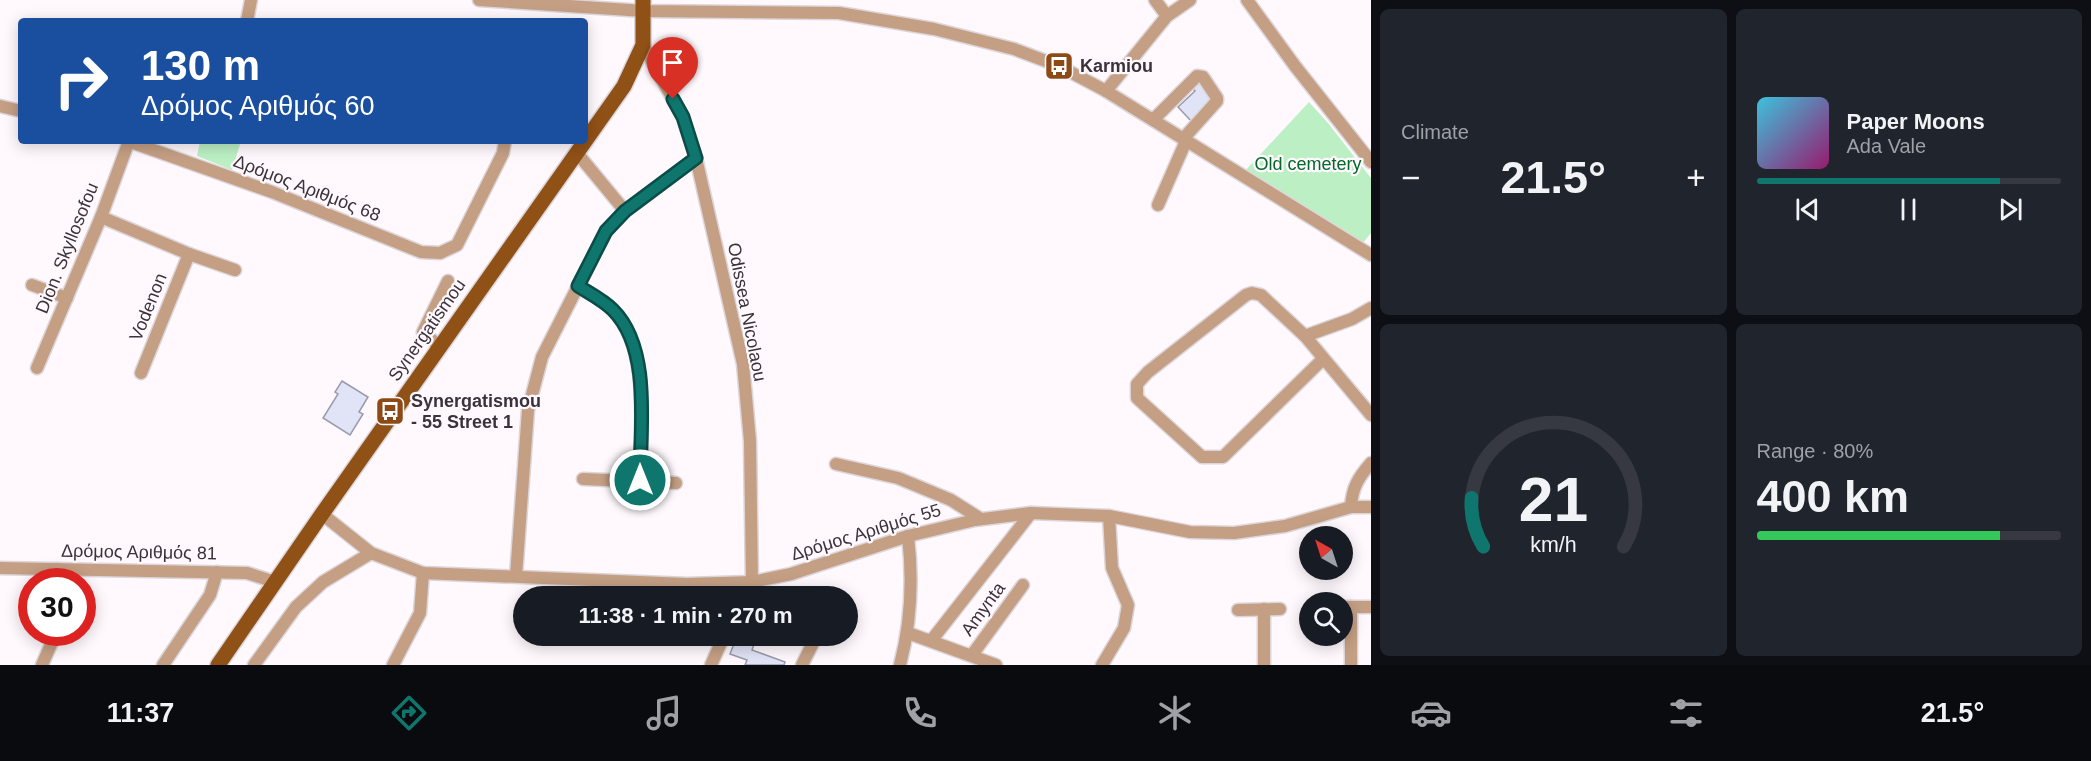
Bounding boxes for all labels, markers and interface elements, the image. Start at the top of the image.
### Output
pin [647,37,698,99]
icon: right [42,42,120,120]
text: 130 m [141,42,260,89]
icon: arrive [656,46,689,79]
bus stop icon: Karmiou [1043,50,1075,82]
place label: Karmiou [1080,56,1153,76]
text: Δρόμος Αριθμός 60 [141,91,375,121]
text: Paper Moons [1847,109,1985,134]
text: Climate [1401,121,1469,143]
text: Ada Vale [1847,135,1926,157]
street label: Δρόμος Αριθμός 68 [231,151,383,225]
text: 21.5° [1500,152,1606,203]
park label: Old cemetery [1254,154,1362,174]
text: − [1401,159,1420,196]
text: + [1686,159,1706,196]
street label: Dion. Skyllosofou [32,180,102,316]
icon: previous [1791,193,1824,226]
icon: pause [1892,193,1925,226]
icon: next [1994,193,2027,226]
street label: Odissea Nicolaou [724,241,770,383]
street label: Vodenon [125,270,171,344]
street label: Synergatismou [384,275,470,385]
place label: Synergatismou - 55 Street 1 [411,391,541,432]
bus stop icon: Synergatismou - 55 Street 1 [374,395,406,427]
text: Range · 80% [1757,440,1873,462]
position arrow [608,448,672,512]
text: 21 [1519,465,1588,534]
text: 400 km [1757,471,1909,522]
street label: Δρόμος Αριθμός 55 [789,500,943,564]
north arrow [1299,526,1353,580]
map controls [1299,526,1353,646]
text: km/h [1530,533,1576,557]
street label: Δρόμος Αριθμός 81 [61,541,217,563]
speed limit sign: 30 [18,568,96,646]
street label: Amynta [957,578,1010,640]
button: search [1299,592,1353,646]
text: 11:38 · 1 min · 270 m [579,603,793,628]
icon: directions [388,692,430,734]
icon: music [643,692,685,734]
icon: phone [899,692,941,734]
icon: climate [1154,692,1196,734]
icon: car [1410,692,1452,734]
icon: filters [1665,692,1707,734]
text: 11:37 [107,698,174,728]
text: 21.5° [1921,698,1984,728]

